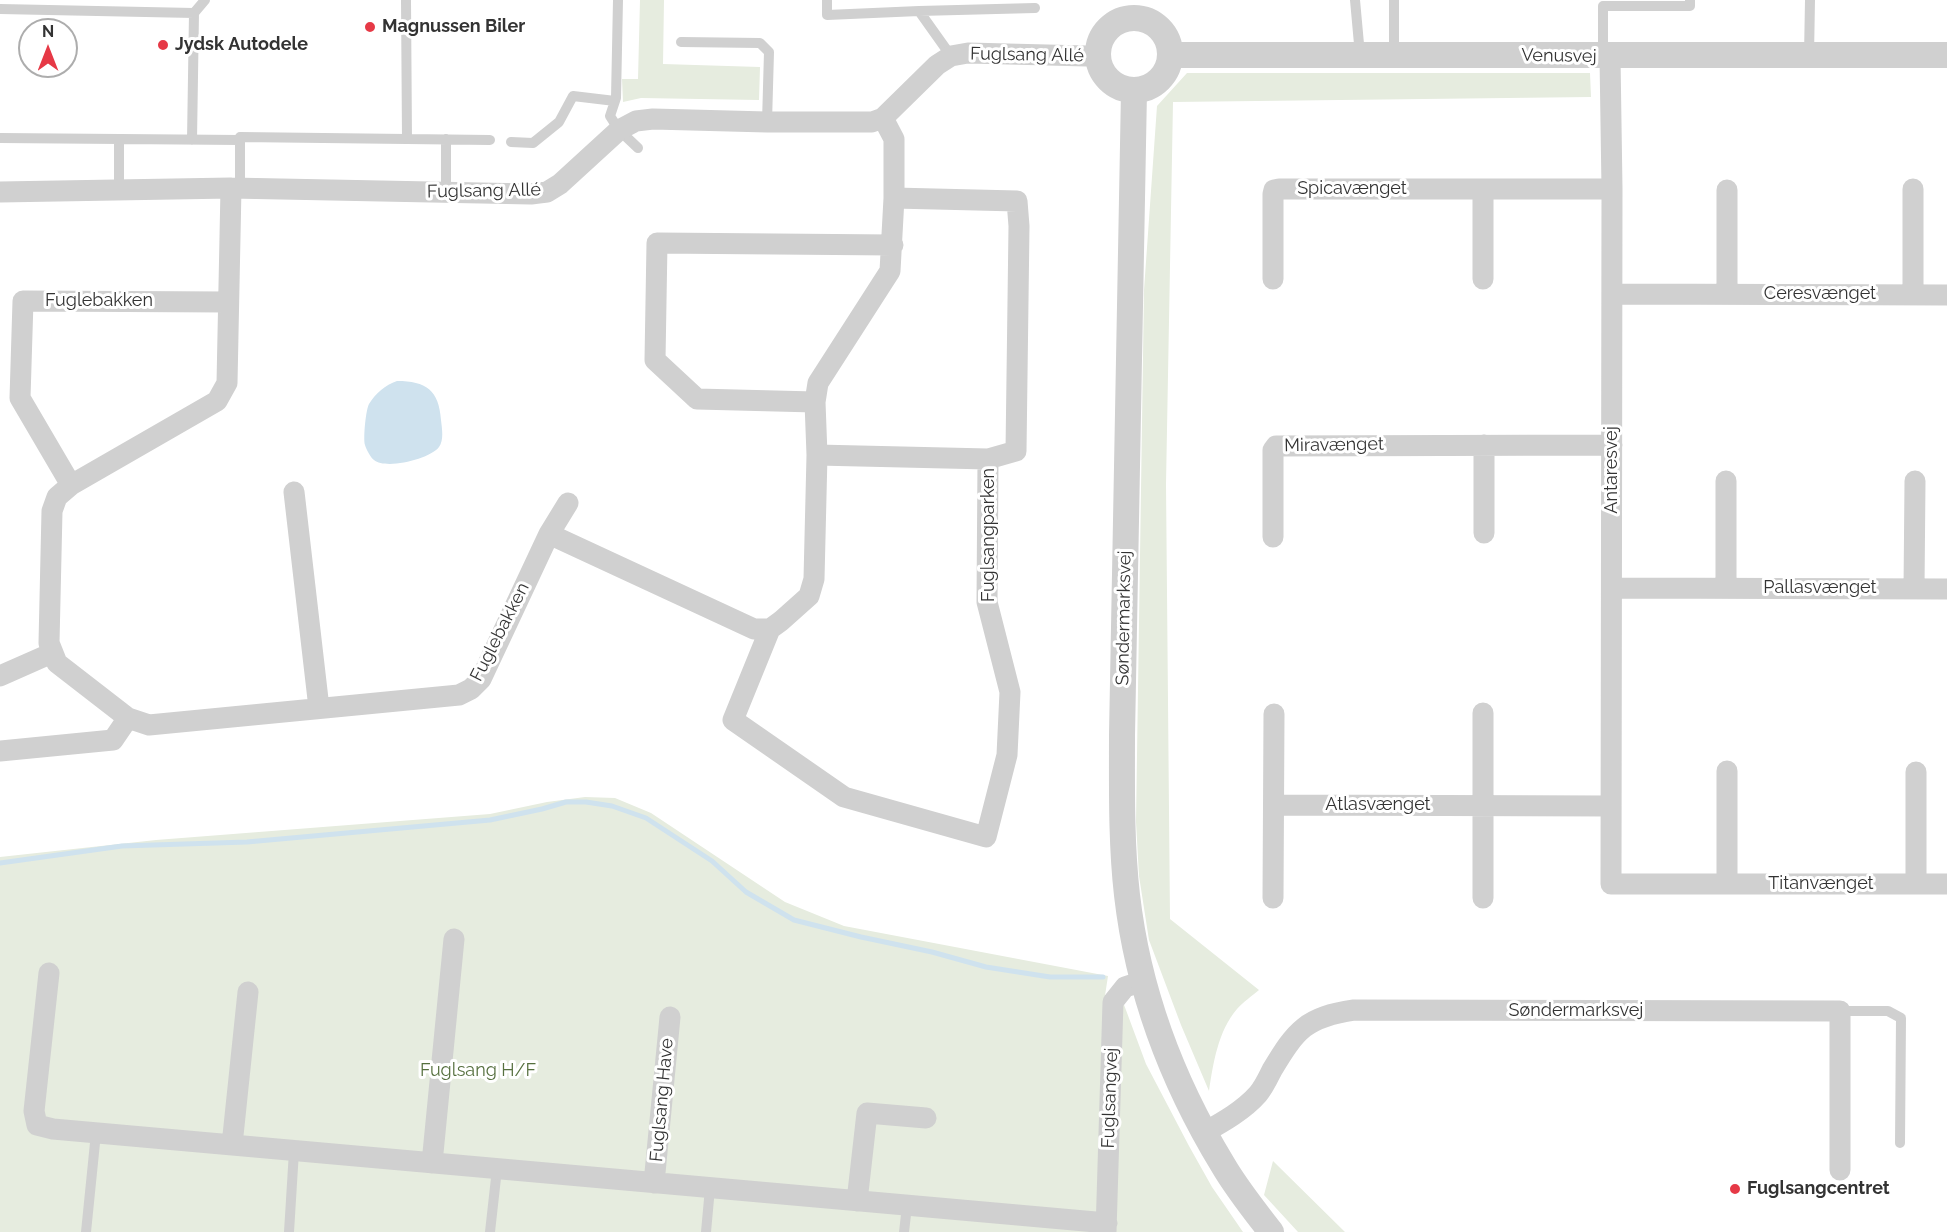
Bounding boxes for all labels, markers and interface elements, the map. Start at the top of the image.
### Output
place label: Magnussen Biler [382,16,525,38]
north arrow [18,18,78,78]
marker: Magnussen Biler [363,20,377,34]
text: N [42,22,54,41]
place label: Jydsk Autodele [175,34,308,56]
marker: Jydsk Autodele [156,38,170,52]
street label: Fuglsang Allé [970,43,1084,67]
street label: Venusvej [1521,45,1597,67]
street label: Spicavænget [1297,178,1407,200]
street label: Fuglsang Allé [427,179,541,203]
street label: Ceresvænget [1764,283,1876,305]
street label: Fuglebakken [45,290,153,312]
street label: Antaresvej [1601,426,1623,514]
street label: Miravænget [1284,433,1384,457]
street label: Fuglsangparken [978,468,1000,602]
street label: Søndermarksvej [1112,550,1136,686]
street label: Pallasvænget [1763,577,1877,599]
street label: Fuglebakken [466,579,534,685]
street label: Atlasvænget [1325,794,1431,816]
street label: Titanvænget [1768,873,1874,895]
street label: Søndermarksvej [1509,1000,1643,1022]
street label: Fuglsang Have [646,1037,678,1163]
street label: Fuglsangvej [1097,1047,1123,1149]
park label: Fuglsang H/F [420,1060,536,1082]
place label: Fuglsangcentret [1747,1178,1890,1200]
marker: Fuglsangcentret [1728,1182,1742,1196]

